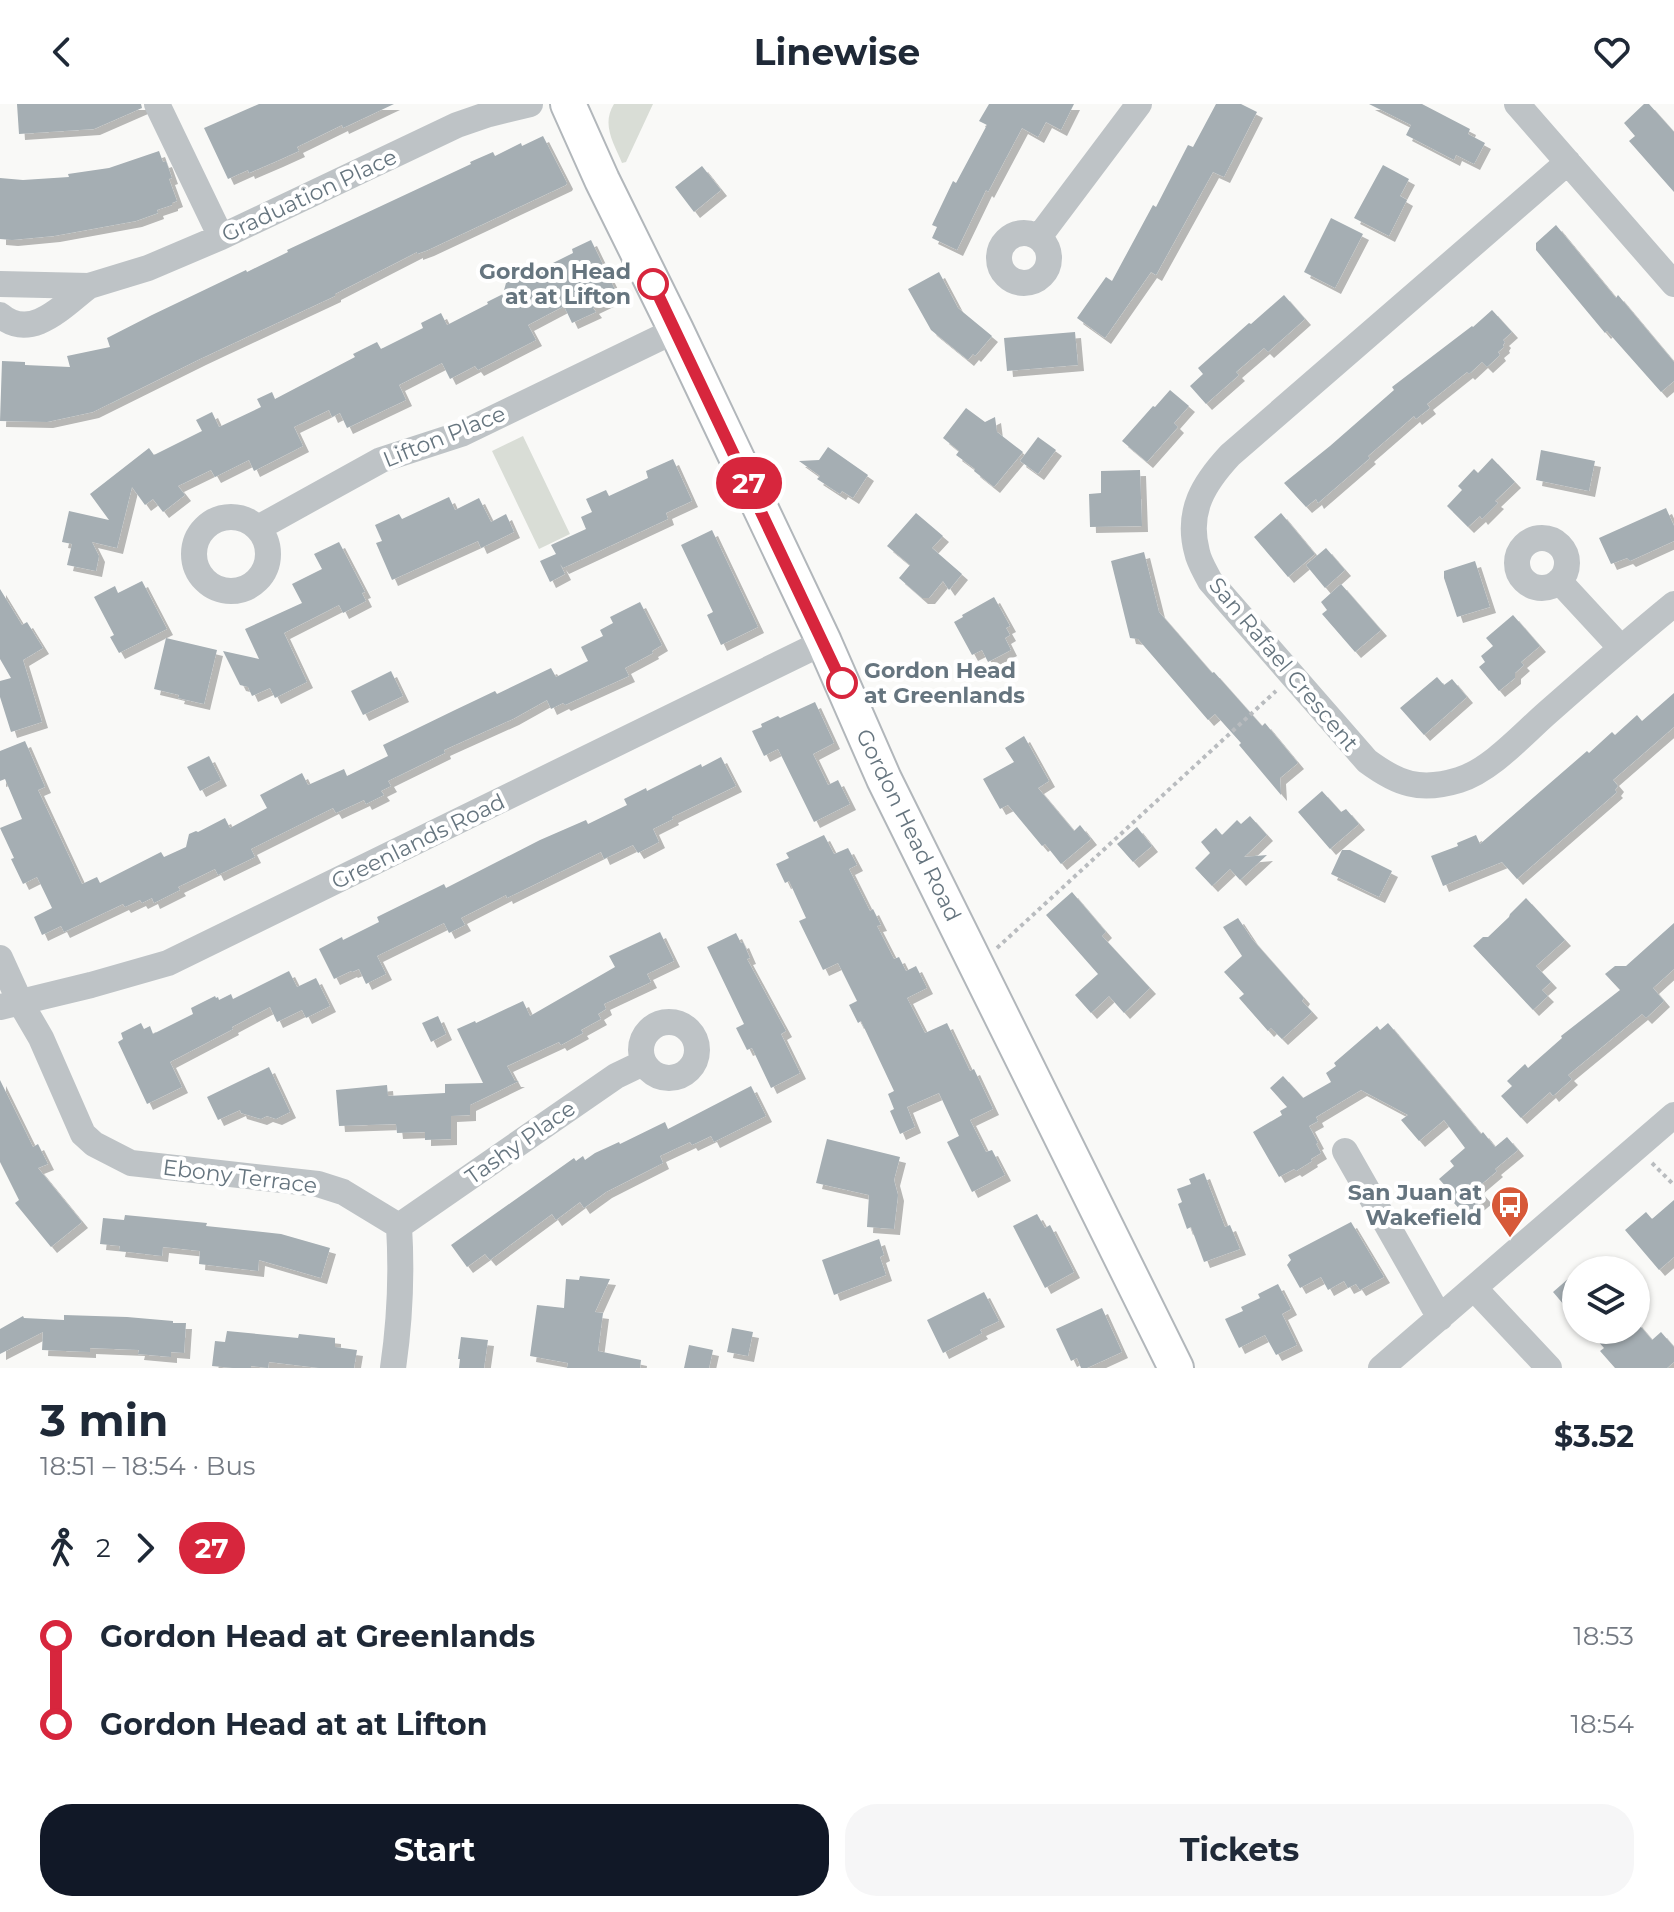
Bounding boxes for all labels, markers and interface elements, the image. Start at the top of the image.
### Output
icon: back [40,30,84,74]
text: Linewise [754,30,920,74]
icon: heart [1590,30,1634,74]
street label: Graduation Place [217,143,401,248]
place label: Gordon Head at at Lifton [479,258,631,310]
marker: Gordon Head at at Lifton [638,269,668,299]
street label: Lifton Place [379,400,509,473]
line badge: 27 [713,457,785,509]
text: 27 [732,466,766,500]
street label: San Rafael Crescent [1203,572,1364,757]
place label: Gordon Head at Greenlands [864,657,1025,709]
marker: Gordon Head at Greenlands [827,668,857,698]
street label: Gordon Head Road [850,725,967,926]
street label: Greenlands Road [327,788,509,895]
street label: Tashy Place [460,1095,580,1190]
street label: Ebony Terrace [161,1154,319,1199]
place label: San Juan at Wakefield [1348,1179,1482,1231]
bus stop icon: San Juan at Wakefield [1489,1184,1531,1239]
map controls [1562,1256,1650,1344]
button: layers [1562,1256,1650,1344]
text: 3 min [40,1393,168,1447]
text: $3.52 [1554,1418,1634,1455]
text: 18:51 – 18:54 · Bus [40,1450,256,1482]
icon: walk [40,1526,84,1570]
icon: forward [123,1526,167,1570]
text: 27 [195,1531,229,1565]
text: 2 [96,1532,111,1564]
text: Gordon Head at Greenlands [100,1618,535,1655]
text: 18:53 [1573,1620,1634,1652]
text: Gordon Head at at Lifton [100,1706,487,1743]
text: 18:54 [1571,1708,1634,1740]
button: Start [40,1804,829,1896]
button: Tickets [845,1804,1634,1896]

